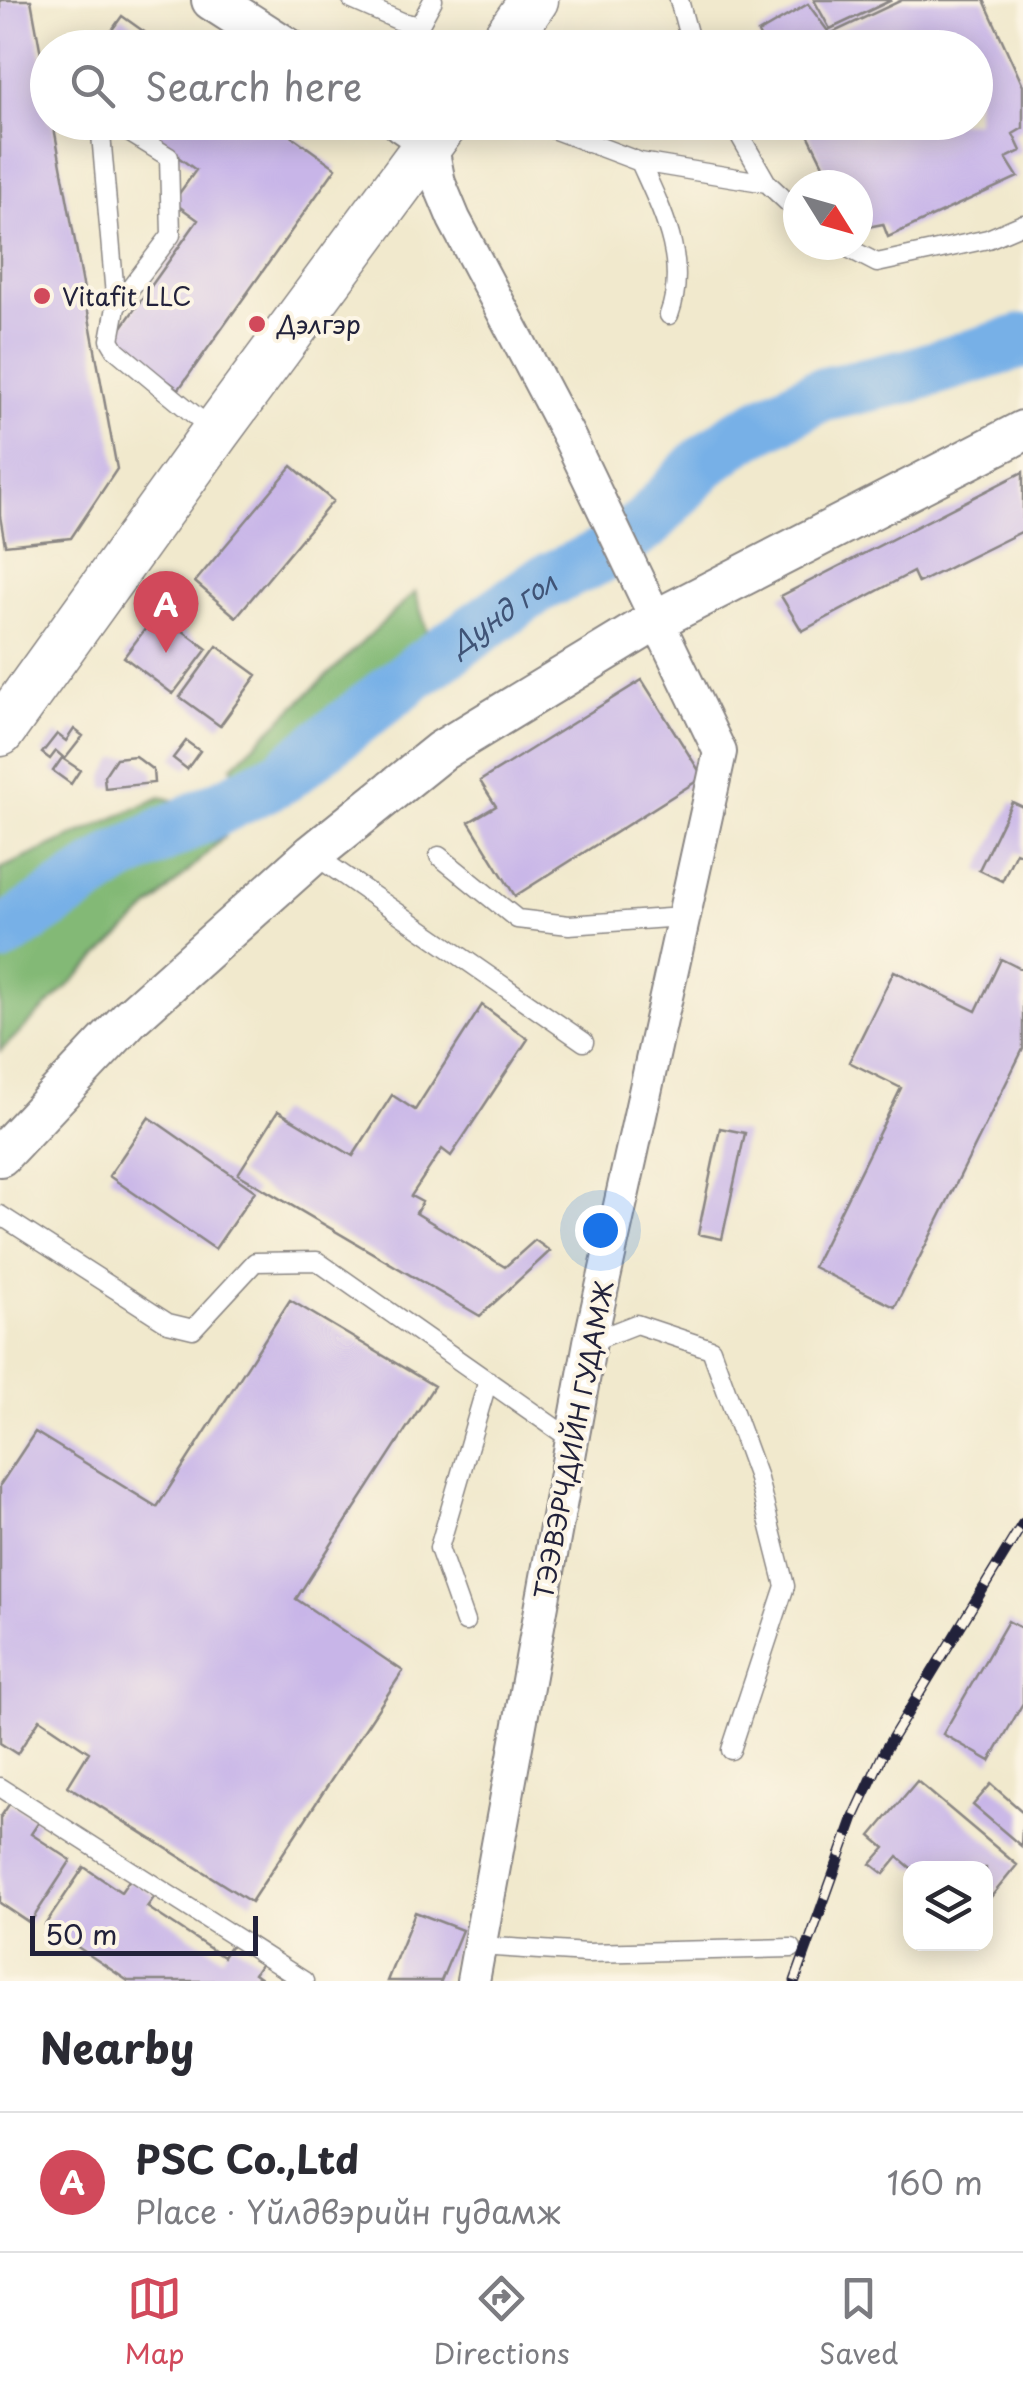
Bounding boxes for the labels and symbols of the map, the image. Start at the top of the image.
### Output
north arrow [783,170,873,260]
place label: Vitafit LLC [62,277,192,315]
marker: Vitafit LLC [31,285,53,307]
place label: Дэлгэр [276,305,361,343]
marker: Дэлгэр [246,313,268,335]
water label: Дунд гол [437,559,563,666]
pin: A [134,570,198,653]
your location [575,1205,626,1256]
street label: ТЭЭВЭРЧДИЙН ГУДАМЖ [524,1278,622,1602]
scale bar [30,1911,258,1956]

